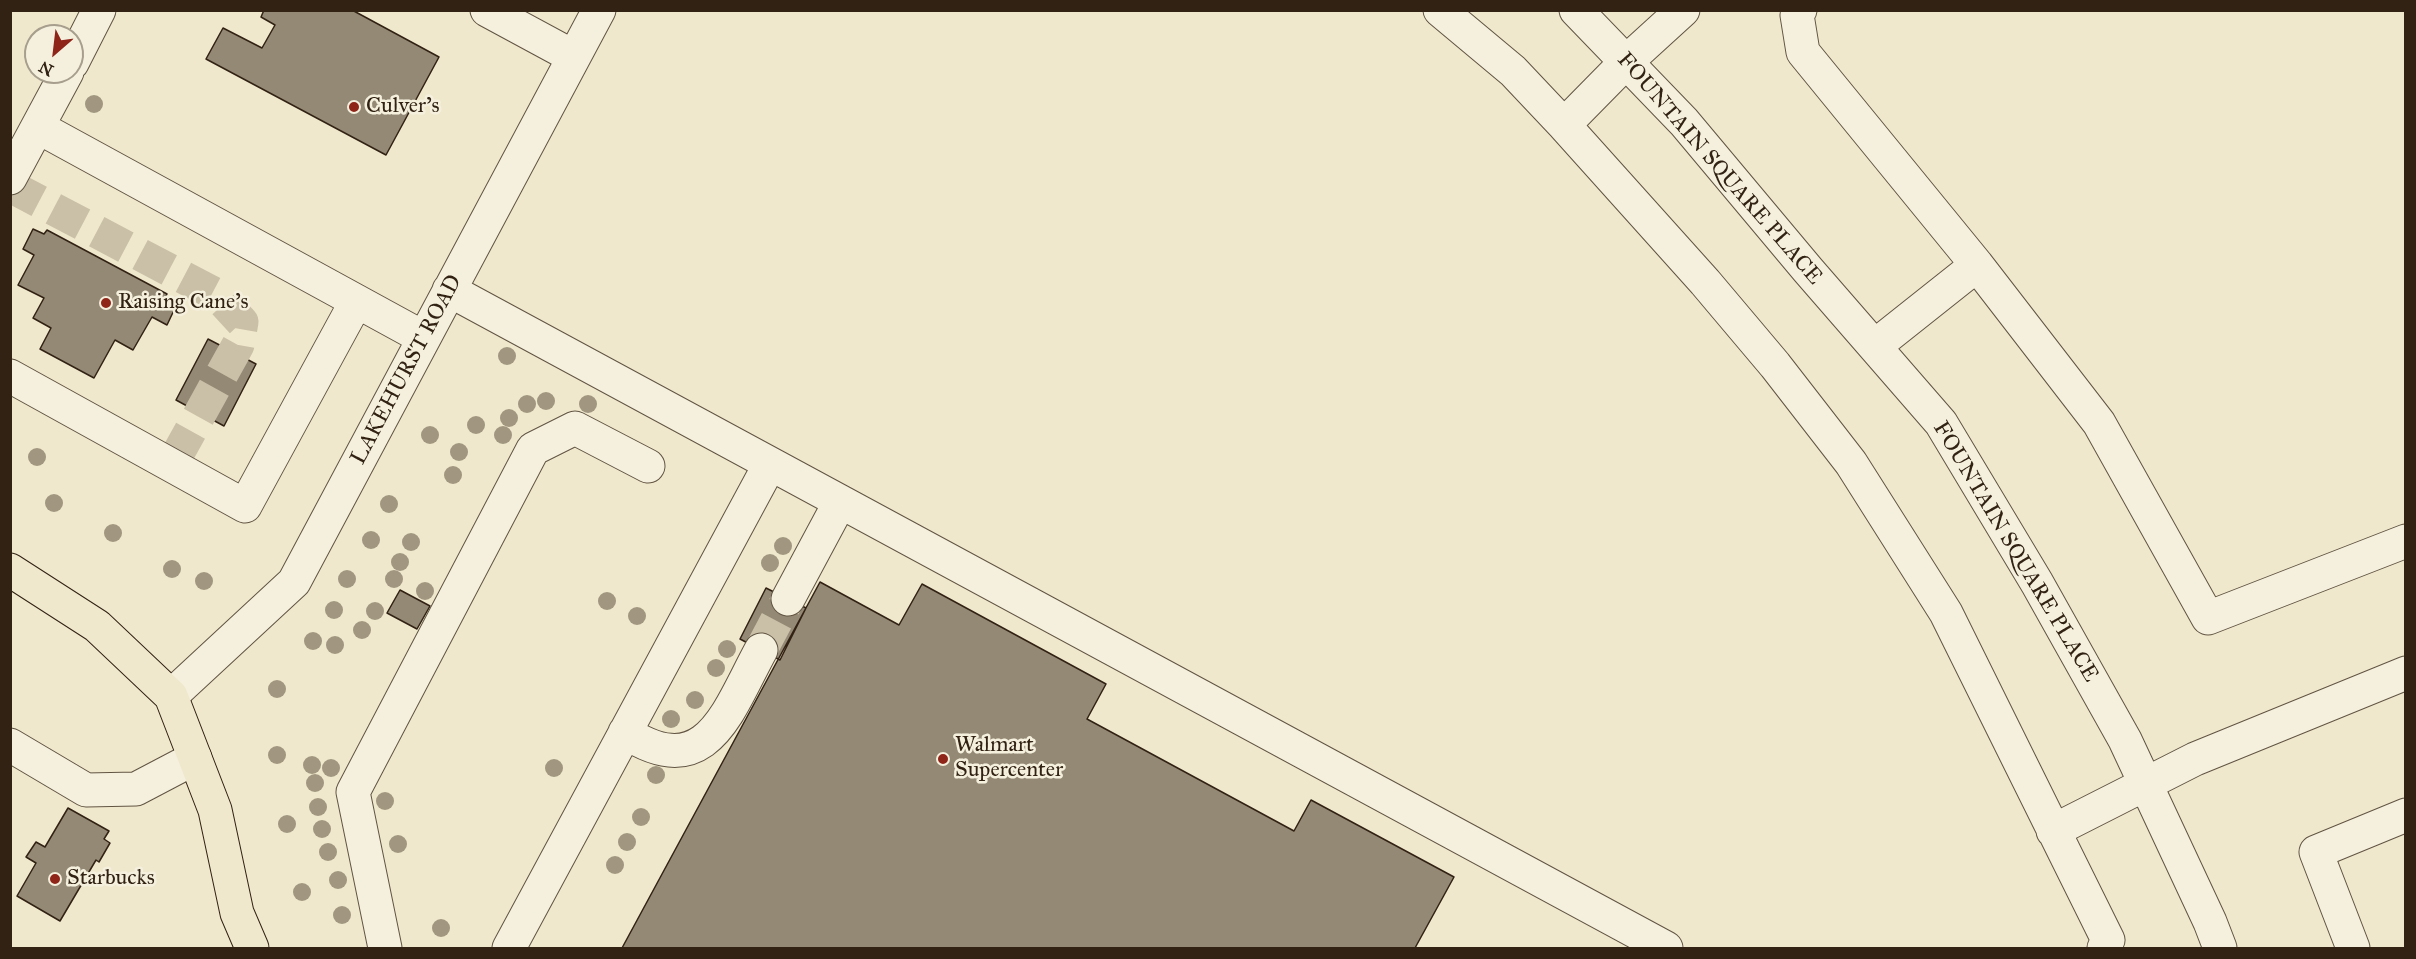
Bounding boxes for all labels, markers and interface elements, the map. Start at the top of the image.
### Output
north arrow [24,24,84,84]
street label: FOUNTAIN SQUARE PLACE [1611,47,1827,291]
text: N [36,57,57,80]
place label: Culver's [366,94,440,120]
marker: Culver's [347,100,361,114]
street label: LAKEHURST ROAD [346,271,468,469]
place label: Raising Cane's [118,290,248,316]
marker: Raising Cane's [99,296,113,310]
street label: FOUNTAIN SQUARE PLACE [1927,417,2103,687]
place label: Walmart Supercenter [955,733,1063,784]
marker: Walmart Supercenter [936,752,950,766]
place label: Starbucks [67,866,155,892]
marker: Starbucks [48,872,62,886]

